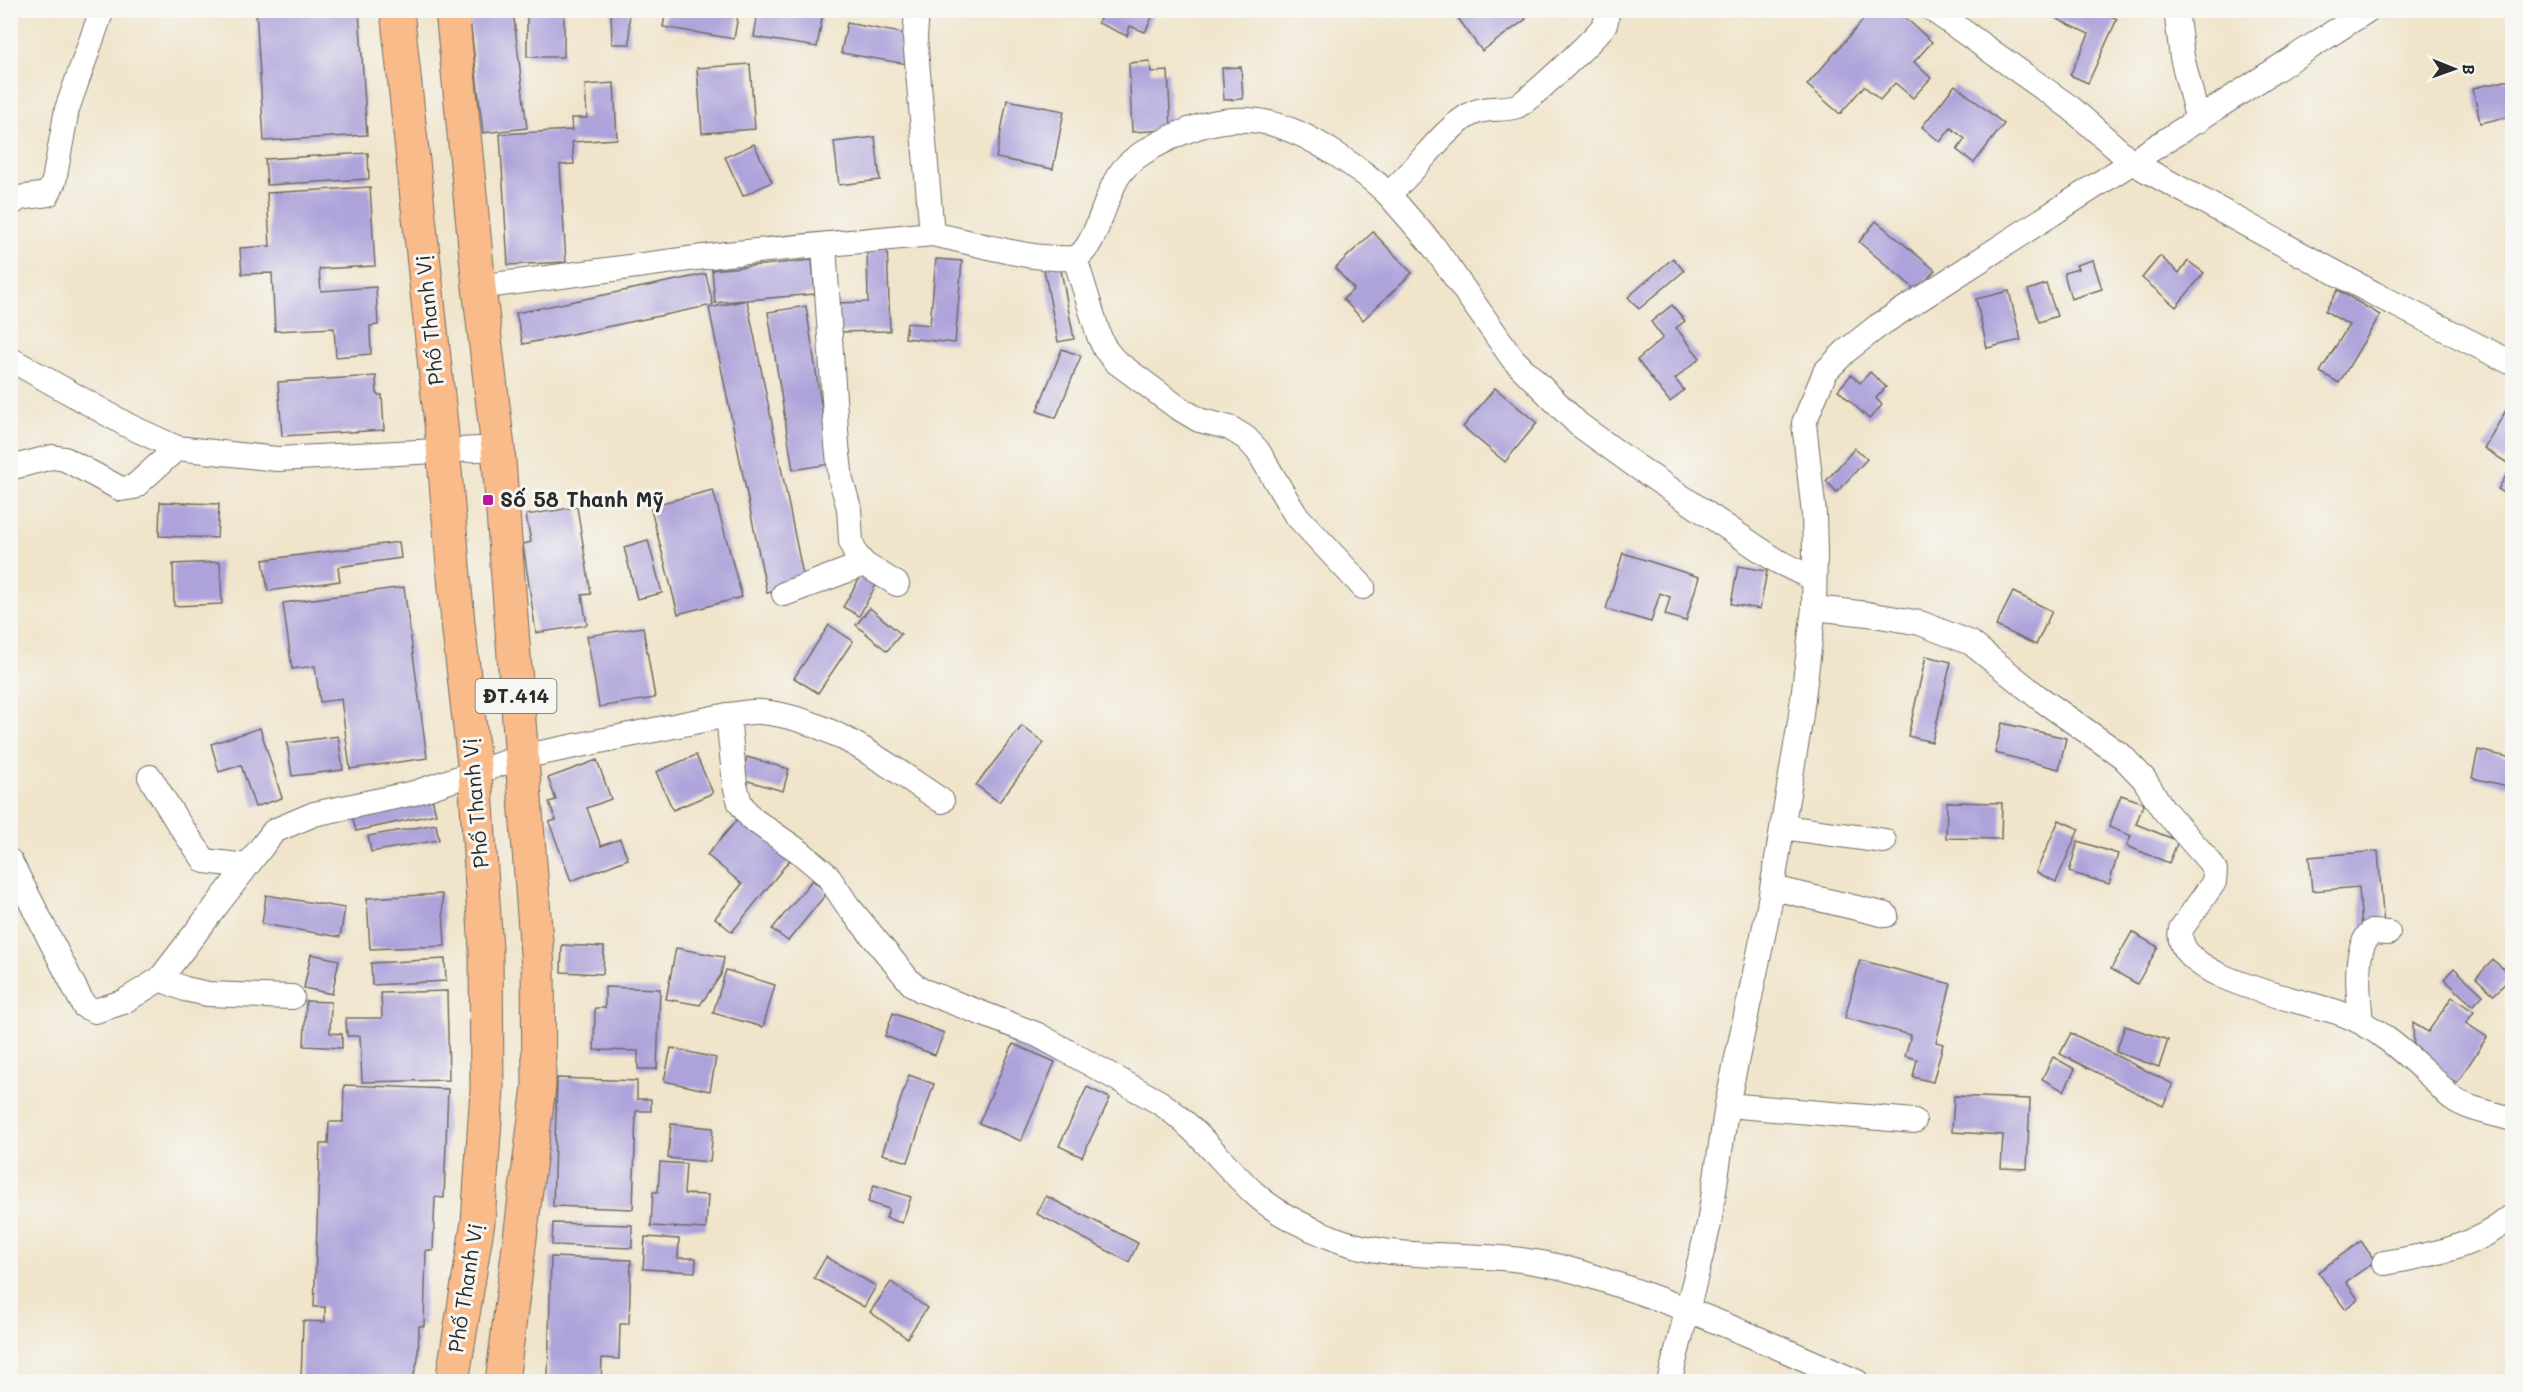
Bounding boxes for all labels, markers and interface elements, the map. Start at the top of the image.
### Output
north arrow [2424,39,2484,99]
text: B [2459,64,2480,75]
street label: Phố Thanh Vị [408,254,449,387]
place label: Số 58 Thanh Mỹ [500,485,664,513]
marker: Số 58 Thanh Mỹ [481,493,495,507]
road number: ĐT.414 [476,679,556,713]
street label: Phố Thanh Vị [455,737,494,869]
street label: Phố Thanh Vị [441,1221,488,1354]

